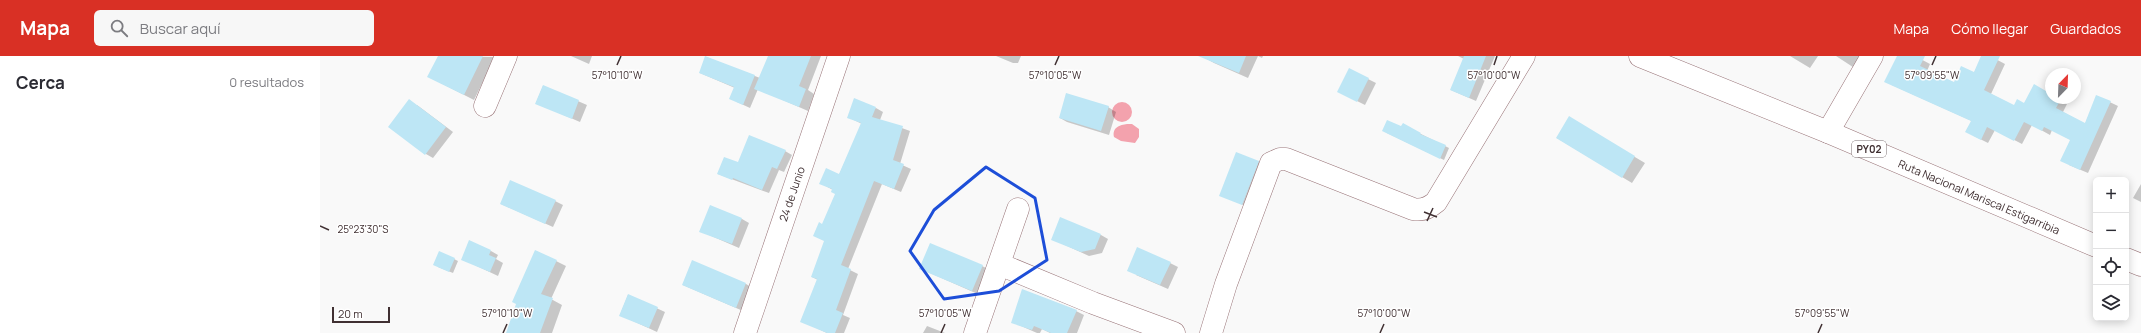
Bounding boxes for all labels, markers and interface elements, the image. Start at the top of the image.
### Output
search box [94,10,374,46]
text: Mapa [20,15,70,41]
icon: search [108,17,130,39]
text: Buscar aquí [140,18,220,39]
text: Mapa [1894,19,1929,38]
text: Cómo llegar [1951,19,2028,38]
text: Guardados [2050,19,2121,38]
text: 57°10'10"W [592,68,643,82]
text: 57°10'05"W [1029,68,1082,82]
text: 57°10'00"W [1468,68,1521,82]
text: 57°09'55"W [1905,68,1960,82]
north arrow [2045,68,2081,104]
text: Cerca [16,71,65,94]
text: 0 resultados [229,73,304,91]
road number: PY02 [1852,141,1886,157]
street label: Ruta Nacional Mariscal Estigarribia [1896,156,2062,237]
street label: 24 de Junio [775,164,808,223]
map controls [2093,177,2129,321]
button: + [2093,177,2129,213]
button: − [2093,213,2129,249]
text: 25°23'30"S [337,222,389,236]
button: locate [2093,249,2129,285]
button: layers [2093,285,2129,321]
scale bar [332,305,390,324]
text: 20 m [338,306,363,321]
text: 57°10'10"W [482,306,533,320]
text: 57°10'05"W [919,306,972,320]
text: 57°10'00"W [1358,306,1411,320]
text: 57°09'55"W [1795,306,1850,320]

